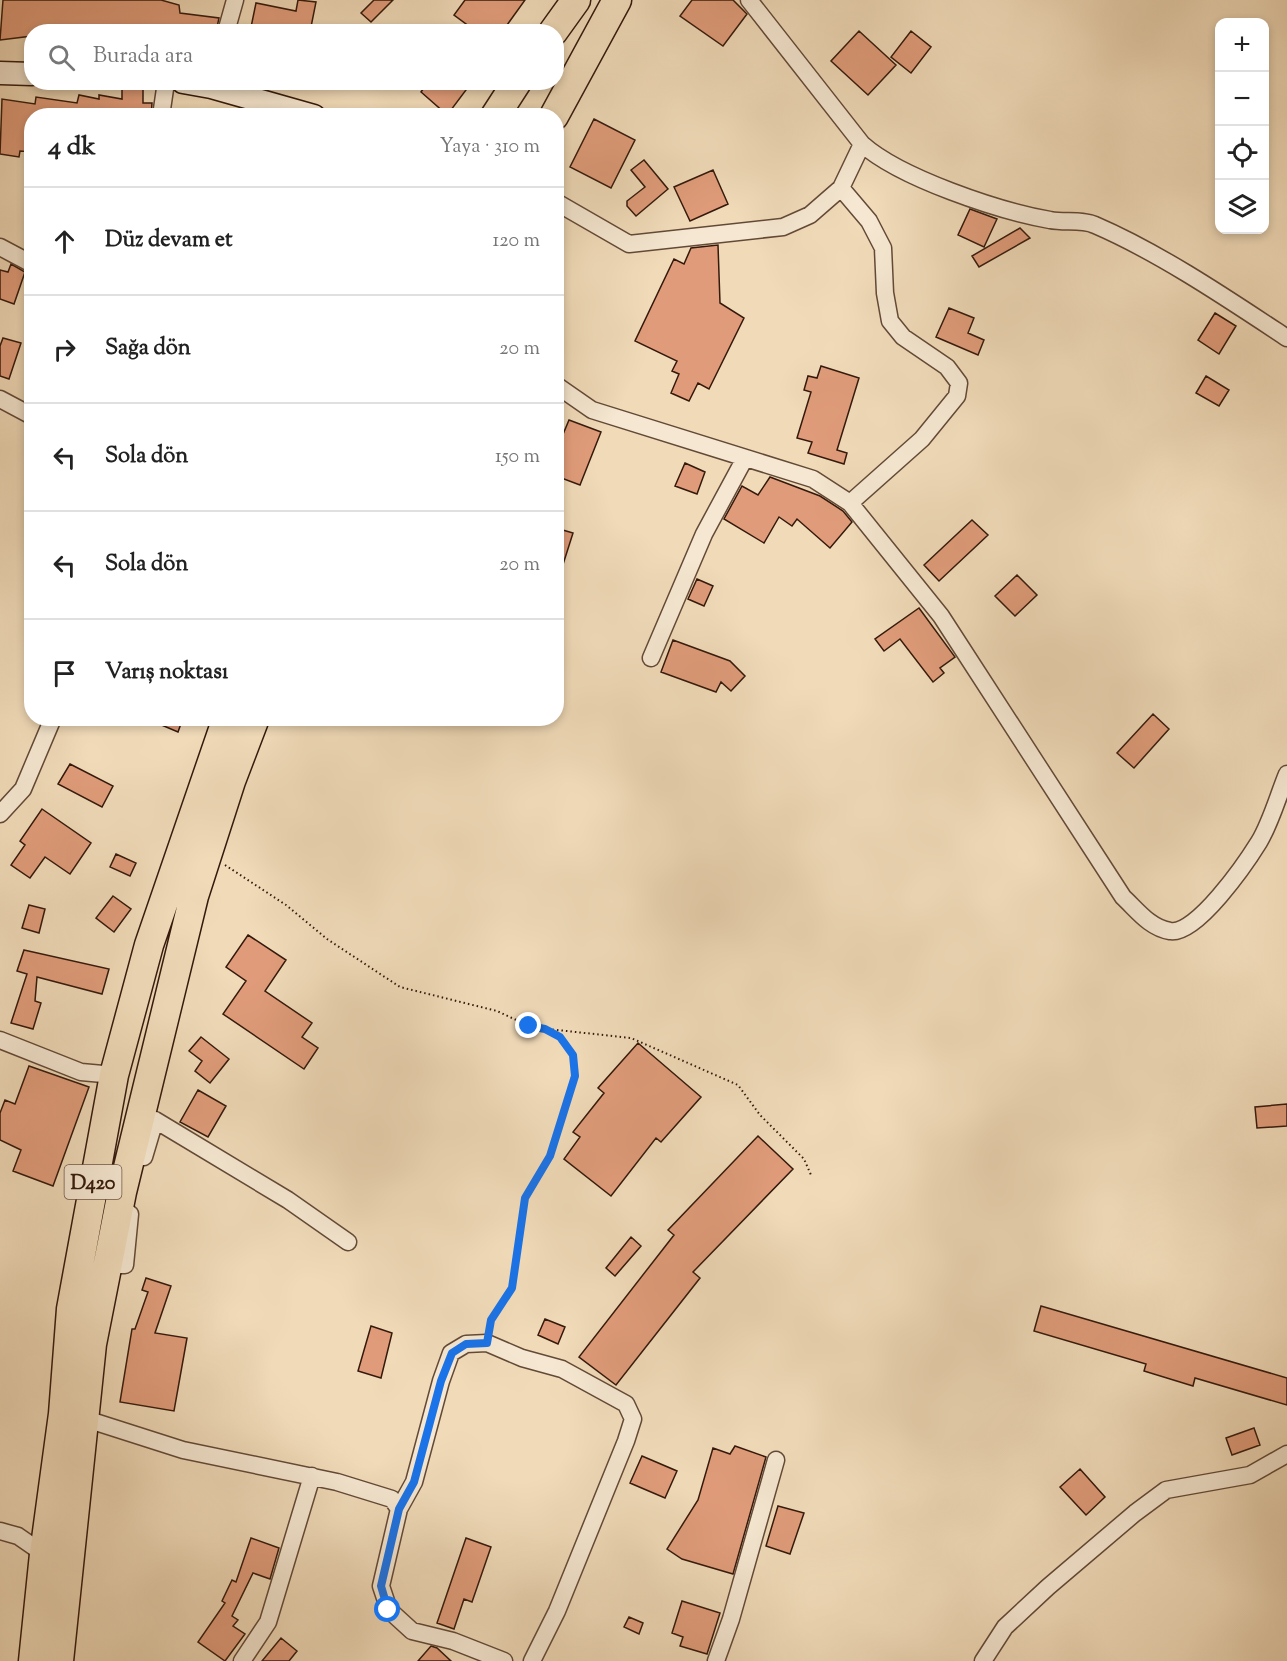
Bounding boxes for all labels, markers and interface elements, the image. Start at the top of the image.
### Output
map controls [1215,18,1269,234]
button: + [1215,18,1269,72]
search box [24,24,564,90]
icon: search [45,41,78,74]
text: Burada ara [93,41,193,73]
button: − [1215,72,1269,126]
button: locate [1215,126,1269,180]
text: 4 dk [48,129,96,166]
text: Yaya · 310 m [439,133,540,162]
button: layers [1215,180,1269,234]
icon: ahead [48,225,81,258]
text: Düz devam et [105,225,232,257]
text: 120 m [492,227,540,256]
icon: right [48,333,81,366]
text: Sağa dön [105,333,191,365]
text: 20 m [499,335,540,364]
icon: left [48,441,81,474]
text: Sola dön [105,441,188,473]
text: 150 m [495,443,540,472]
icon: left [48,549,81,582]
text: Sola dön [105,549,188,581]
text: 20 m [499,551,540,580]
icon: arrive [48,657,81,690]
text: Varış noktası [105,657,228,689]
route end [515,1012,541,1038]
road number: D420 [64,1165,122,1199]
route start [374,1596,400,1622]

